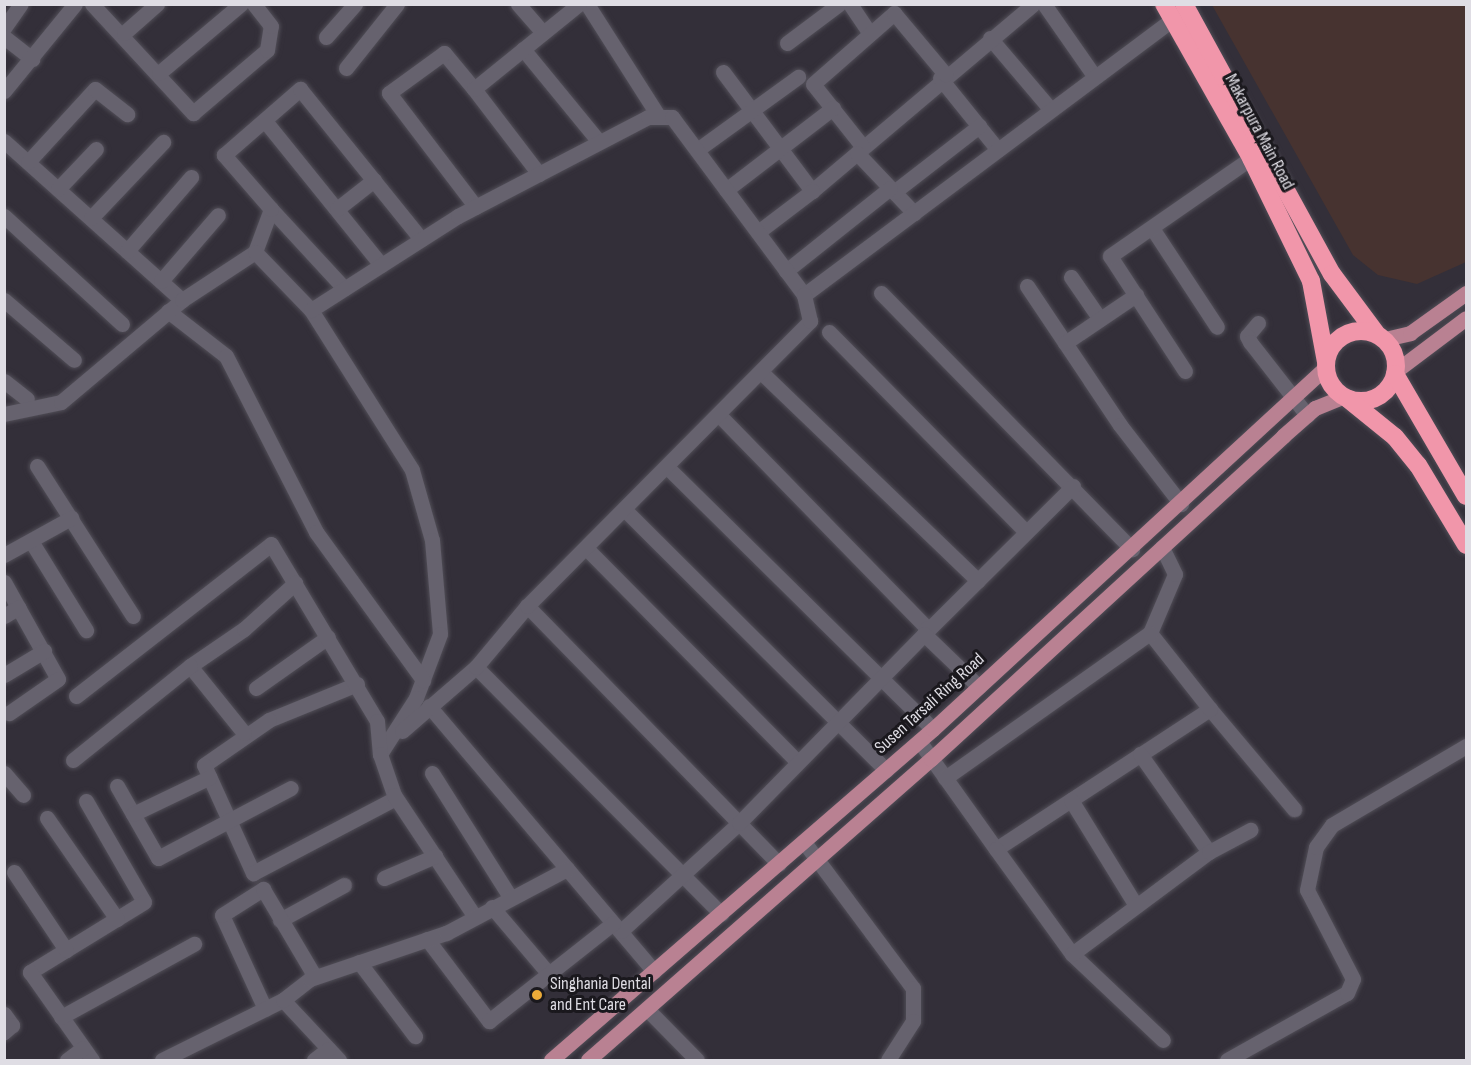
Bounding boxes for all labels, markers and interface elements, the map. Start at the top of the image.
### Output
street label: Makarpura Main Road [1219,71,1299,193]
street label: Susen Tarsali Ring Road [871,649,989,759]
place label: Singhania Dental and Ent Care [550,974,651,1016]
marker: Singhania Dental and Ent Care [528,986,546,1004]

